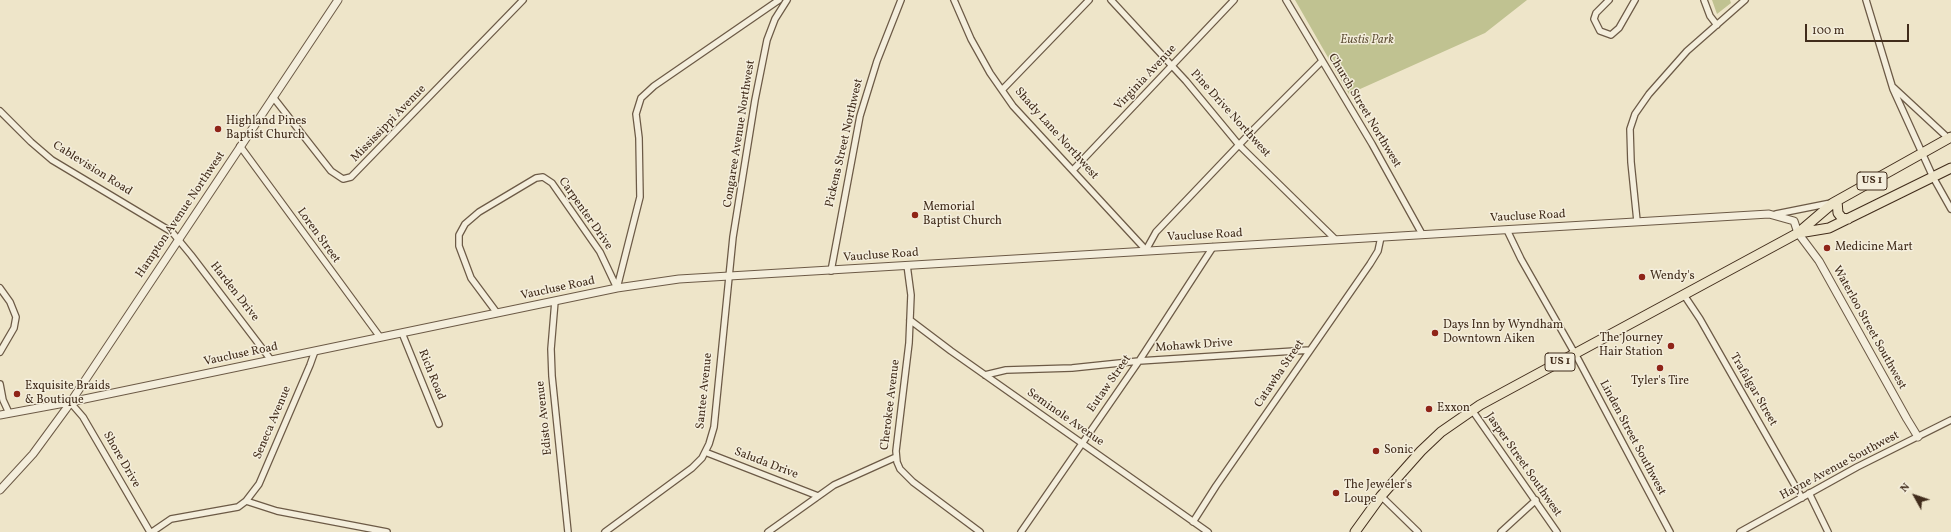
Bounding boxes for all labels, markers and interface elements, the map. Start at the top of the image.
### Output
scale bar [1807,16,1911,42]
text: 100 m [1812,23,1844,39]
park label: Eustis Park [1340,34,1394,48]
street label: Virginia Avenue [1112,42,1180,114]
street label: Church Street Northwest [1324,51,1404,171]
street label: Congaree Avenue Northwest [721,59,759,209]
street label: Pine Drive Northwest [1187,67,1273,161]
street label: Pickens Street Northwest [823,77,867,209]
street label: Mississippi Avenue [349,82,429,166]
street label: Shady Lane Northwest [1011,85,1101,183]
place label: Highland Pines Baptist Church [226,115,306,143]
marker: Highland Pines Baptist Church [213,124,223,134]
street label: Cablevision Road [50,139,134,199]
street label: Hampton Avenue Northwest [133,149,229,281]
road number: US 1 [1857,172,1887,190]
street label: Carpenter Drive [555,175,615,253]
place label: Memorial Baptist Church [923,201,1002,229]
street label: Loren Street [293,206,343,266]
street label: Vaucluse Road [1490,208,1566,226]
marker: Memorial Baptist Church [910,210,920,220]
street label: Vaucluse Road [1167,227,1243,245]
place label: Medicine Mart [1835,241,1913,255]
marker: Medicine Mart [1822,243,1832,253]
street label: Vaucluse Road [843,246,919,266]
street label: Harden Drive [206,259,262,325]
street label: Waterloo Street Southwest [1829,264,1909,392]
place label: Wendy's [1650,270,1695,284]
marker: Wendy's [1637,272,1647,282]
street label: Vaucluse Road [520,274,596,304]
place label: Days Inn by Wyndham Downtown Aiken [1443,319,1563,347]
marker: Days Inn by Wyndham Downtown Aiken [1430,328,1440,338]
place label: The Journey Hair Station [1599,332,1663,360]
street label: Mohawk Drive [1155,336,1233,356]
street label: Catawba Street [1252,337,1308,411]
street label: Vaucluse Road [203,340,279,370]
marker: The Journey Hair Station [1666,341,1676,351]
street label: Rich Road [414,347,448,403]
street label: Trafalgar Street [1726,351,1780,429]
street label: Santee Avenue [694,352,716,430]
street label: Eutaw Street [1085,352,1135,416]
road number: US 1 [1545,353,1575,371]
street label: Cherokee Avenue [878,359,904,451]
marker: Tyler's Tire [1655,363,1665,373]
place label: Tyler's Tire [1631,375,1689,389]
street label: Linden Street Southwest [1596,378,1668,498]
place label: Exquisite Braids & Boutique [25,380,110,408]
street label: Edisto Avenue [534,380,556,456]
street label: Seneca Avenue [251,384,295,462]
street label: Seminole Avenue [1024,386,1106,450]
marker: Exquisite Braids & Boutique [12,389,22,399]
place label: Exxon [1437,402,1470,416]
marker: Exxon [1424,404,1434,414]
street label: Jasper Street Southwest [1482,410,1564,520]
street label: Hayne Avenue Southwest [1778,428,1902,504]
street label: Shore Drive [99,429,143,491]
place label: Sonic [1384,444,1413,458]
street label: Saluda Drive [732,445,800,483]
marker: Sonic [1371,446,1381,456]
north arrow [1895,476,1935,516]
place label: The Jeweler's Loupe [1344,479,1412,507]
text: N [1897,480,1914,496]
marker: The Jeweler's Loupe [1331,488,1341,498]

